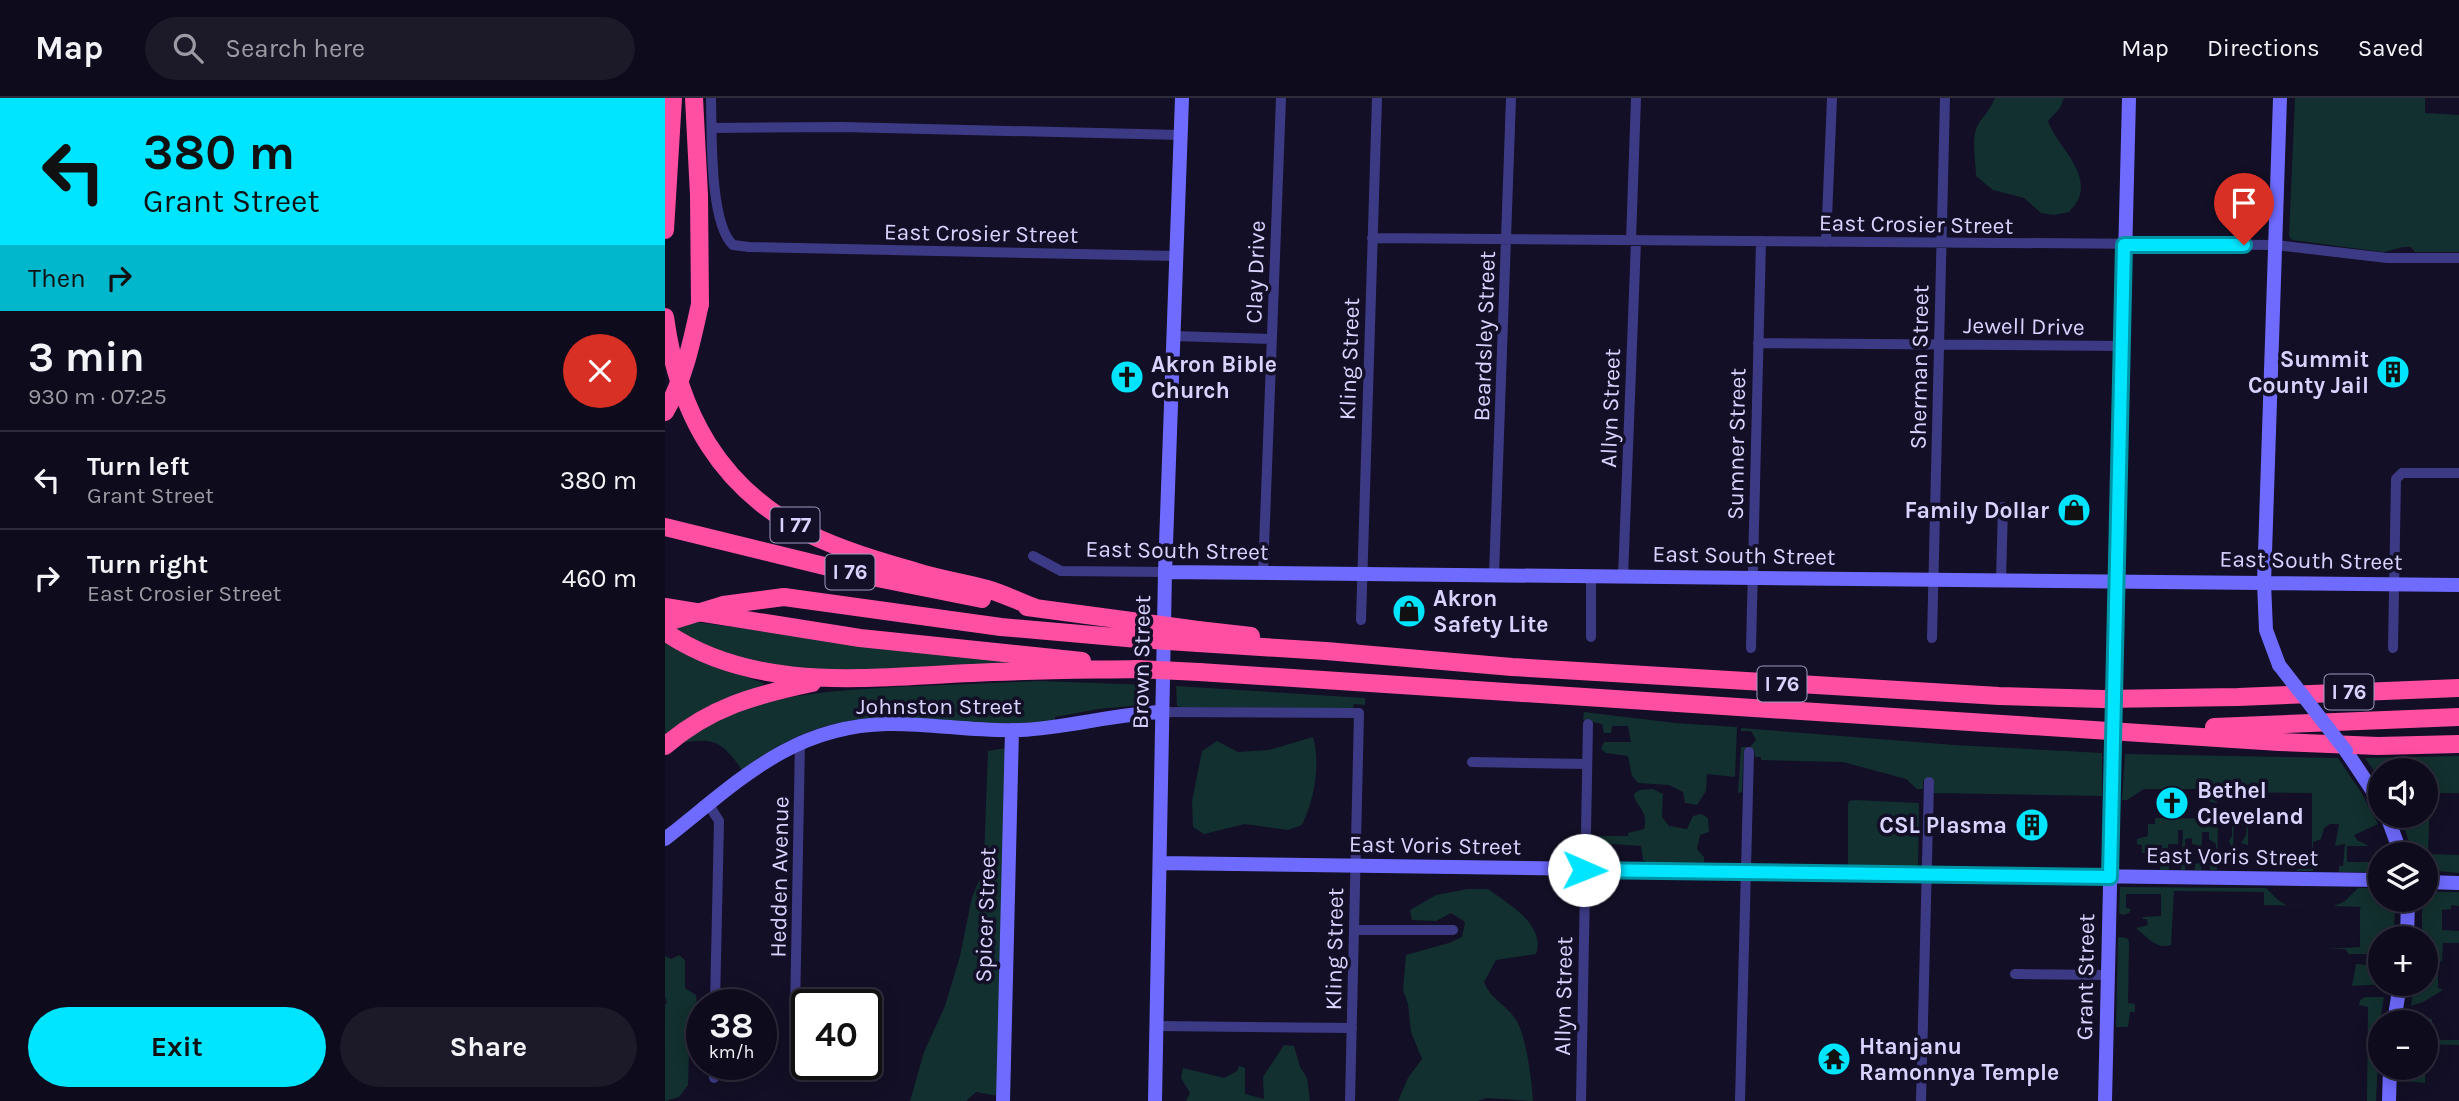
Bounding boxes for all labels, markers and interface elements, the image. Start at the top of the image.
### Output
search box [145,17,635,80]
text: Map [35,29,103,67]
icon: search [169,29,207,67]
text: Search here [225,33,365,64]
text: Map [2121,34,2169,62]
text: Directions [2207,34,2320,62]
text: Saved [2358,34,2424,62]
text: 380 m [143,124,295,181]
icon: left [28,126,119,217]
pin [2214,173,2274,245]
text: Grant Street [143,183,320,220]
icon: arrive [2225,184,2263,222]
street label: East Crosier Street [1819,209,2014,240]
street label: East Crosier Street [884,218,1079,249]
street label: Clay Drive [1240,220,1271,324]
street label: Beardsley Street [1468,250,1501,422]
icon: right [100,259,138,297]
text: Then [28,263,86,294]
street label: Sherman Street [1905,284,1934,450]
street label: Kling Street [1334,297,1365,421]
street label: Jewell Drive [1963,312,2085,341]
text: 3 min [28,332,145,382]
button: close [563,334,637,408]
place label: Summit County Jail [2248,346,2369,399]
street label: Allyn Street [1595,348,1626,468]
place label: Akron Bible Church [1151,351,1277,404]
building icon: Summit County Jail [2374,353,2412,391]
church icon: Akron Bible Church [1108,358,1146,396]
street label: Sumner Street [1722,367,1751,520]
text: 930 m · 07:25 [28,383,167,410]
text: Turn left [87,451,189,482]
icon: left [28,461,66,499]
text: 380 m [560,465,637,496]
text: Grant Street [87,482,214,509]
shop icon: Family Dollar [2055,491,2093,529]
place label: Family Dollar [1904,497,2049,524]
road number: I 77 [771,508,819,542]
street label: East South Street [1085,535,1269,566]
street label: East South Street [1652,540,1836,571]
street label: East South Street [2219,545,2403,576]
text: Turn right [87,549,208,580]
road number: I 76 [825,554,875,589]
icon: right [28,559,66,597]
text: 460 m [562,563,637,594]
text: East Crosier Street [87,580,281,607]
place label: Akron Safety Lite [1433,585,1548,638]
shop icon: Akron Safety Lite [1390,592,1428,630]
street label: Brown Street [1127,594,1156,729]
road number: I 76 [1757,666,1807,702]
road number: I 76 [2325,674,2373,710]
street label: Johnston Street [856,693,1022,720]
map controls [2368,758,2438,1080]
button: sound [2368,758,2438,828]
place label: Bethel Cleveland [2197,777,2304,830]
church icon: Bethel Cleveland [2153,784,2191,822]
street label: Hedden Avenue [765,796,794,958]
building icon: CSL Plasma [2013,806,2051,844]
place label: CSL Plasma [1879,812,2007,839]
street label: East Voris Street [1349,830,1522,861]
position arrow [1547,833,1621,907]
street label: East Voris Street [2146,841,2319,872]
button: layers [2368,842,2438,912]
street label: Spicer Street [970,847,1001,983]
street label: Kling Street [1320,887,1349,1011]
street label: Grant Street [2071,913,2100,1041]
button: + [2368,926,2438,996]
street label: Allyn Street [1549,936,1578,1056]
speed limit sign: 40 [791,989,882,1080]
text: 38 [709,1005,754,1046]
button: Exit [28,1007,326,1087]
button: Share [340,1007,637,1087]
button: − [2368,1010,2438,1080]
place label: Htanjanu Ramonnya Temple [1859,1033,2059,1086]
temple icon: Htanjanu Ramonnya Temple [1815,1040,1853,1078]
text: km/h [709,1041,754,1063]

